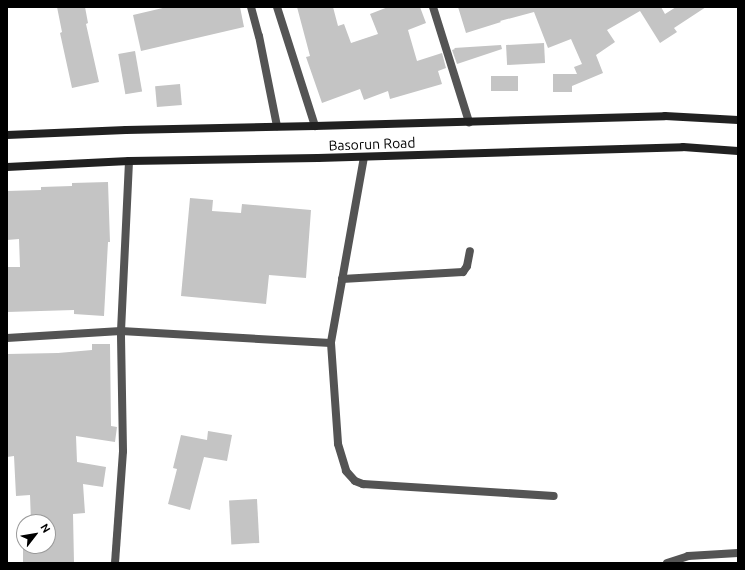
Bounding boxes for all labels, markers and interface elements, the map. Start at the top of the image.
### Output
street label: Basorun Road [328,134,416,154]
north arrow [16,514,56,554]
text: N [38,522,53,535]

